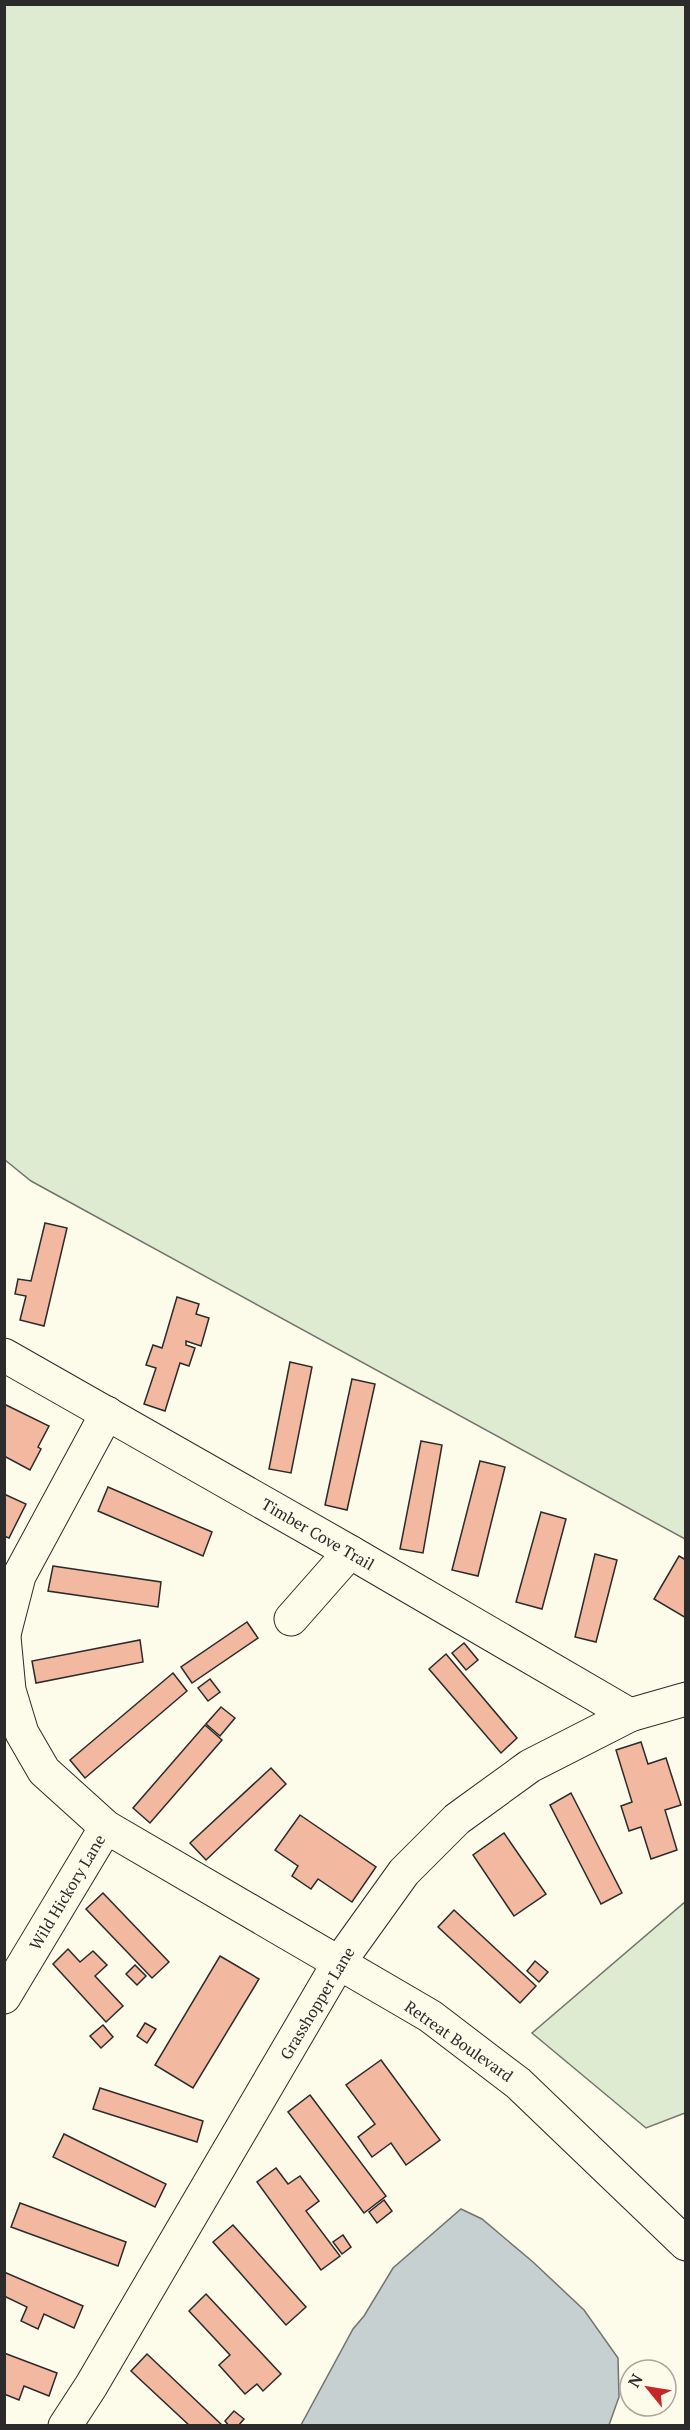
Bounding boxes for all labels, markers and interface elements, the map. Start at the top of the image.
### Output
street label: Timber Cove Trail [258,1493,379,1575]
street label: Wild Hickory Lane [24,1830,110,1954]
street label: Grasshopper Lane [275,1943,359,2063]
street label: Retreat Boulevard [400,1995,518,2087]
north arrow [618,2358,678,2418]
text: N [622,2370,648,2391]

